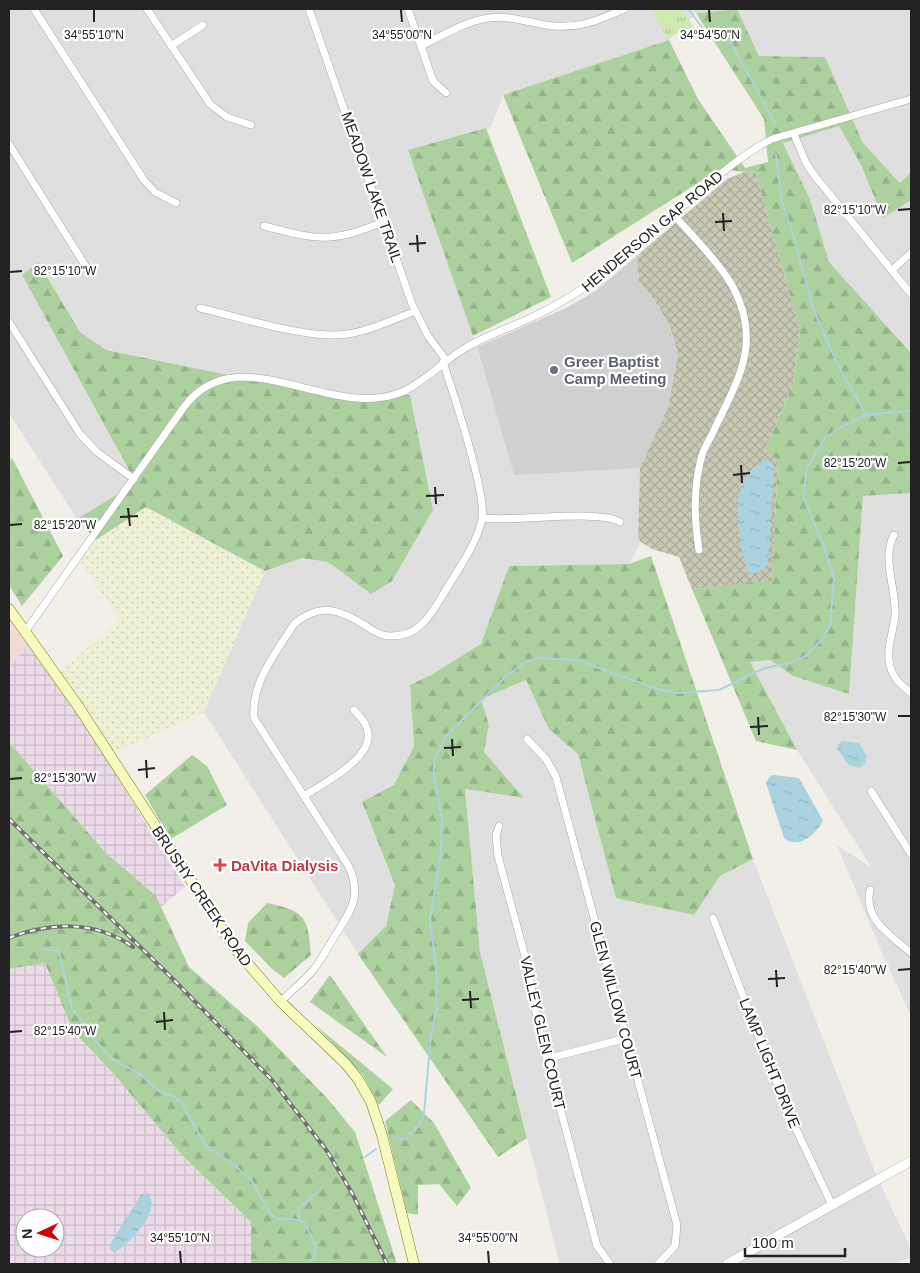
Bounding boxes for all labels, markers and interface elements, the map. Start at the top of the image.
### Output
text: 34°55'10"N [64,28,124,42]
text: 34°55'00"N [372,28,432,42]
text: 34°54'50"N [680,28,740,42]
street label: MEADOW LAKE TRAIL [338,109,406,265]
street label: HENDERSON GAP ROAD [578,167,726,295]
text: 82°15'10"W [824,203,887,217]
text: 82°15'10"W [34,264,97,278]
place label: Greer Baptist Camp Meeting [564,353,667,387]
marker: Greer Baptist Camp Meeting [548,364,560,376]
text: 82°15'20"W [824,456,887,470]
text: 82°15'20"W [34,518,97,532]
text: 82°15'30"W [824,710,887,724]
text: 82°15'30"W [34,771,97,785]
street label: BRUSHY CREEK ROAD [149,823,255,970]
place label: DaVita Dialysis [231,857,338,874]
marker: DaVita Dialysis [213,858,227,872]
street label: GLEN WILLOW COURT [587,919,645,1081]
street label: VALLEY GLEN COURT [517,954,569,1112]
text: 82°15'40"W [824,963,887,977]
street label: LAMP LIGHT DRIVE [736,996,804,1130]
text: 82°15'40"W [34,1024,97,1038]
north arrow [15,1208,65,1258]
scale bar [745,1226,845,1258]
text: N [19,1228,35,1240]
text: 34°55'10"N [150,1231,210,1245]
text: 34°55'00"N [458,1231,518,1245]
text: 100 m [752,1234,794,1251]

